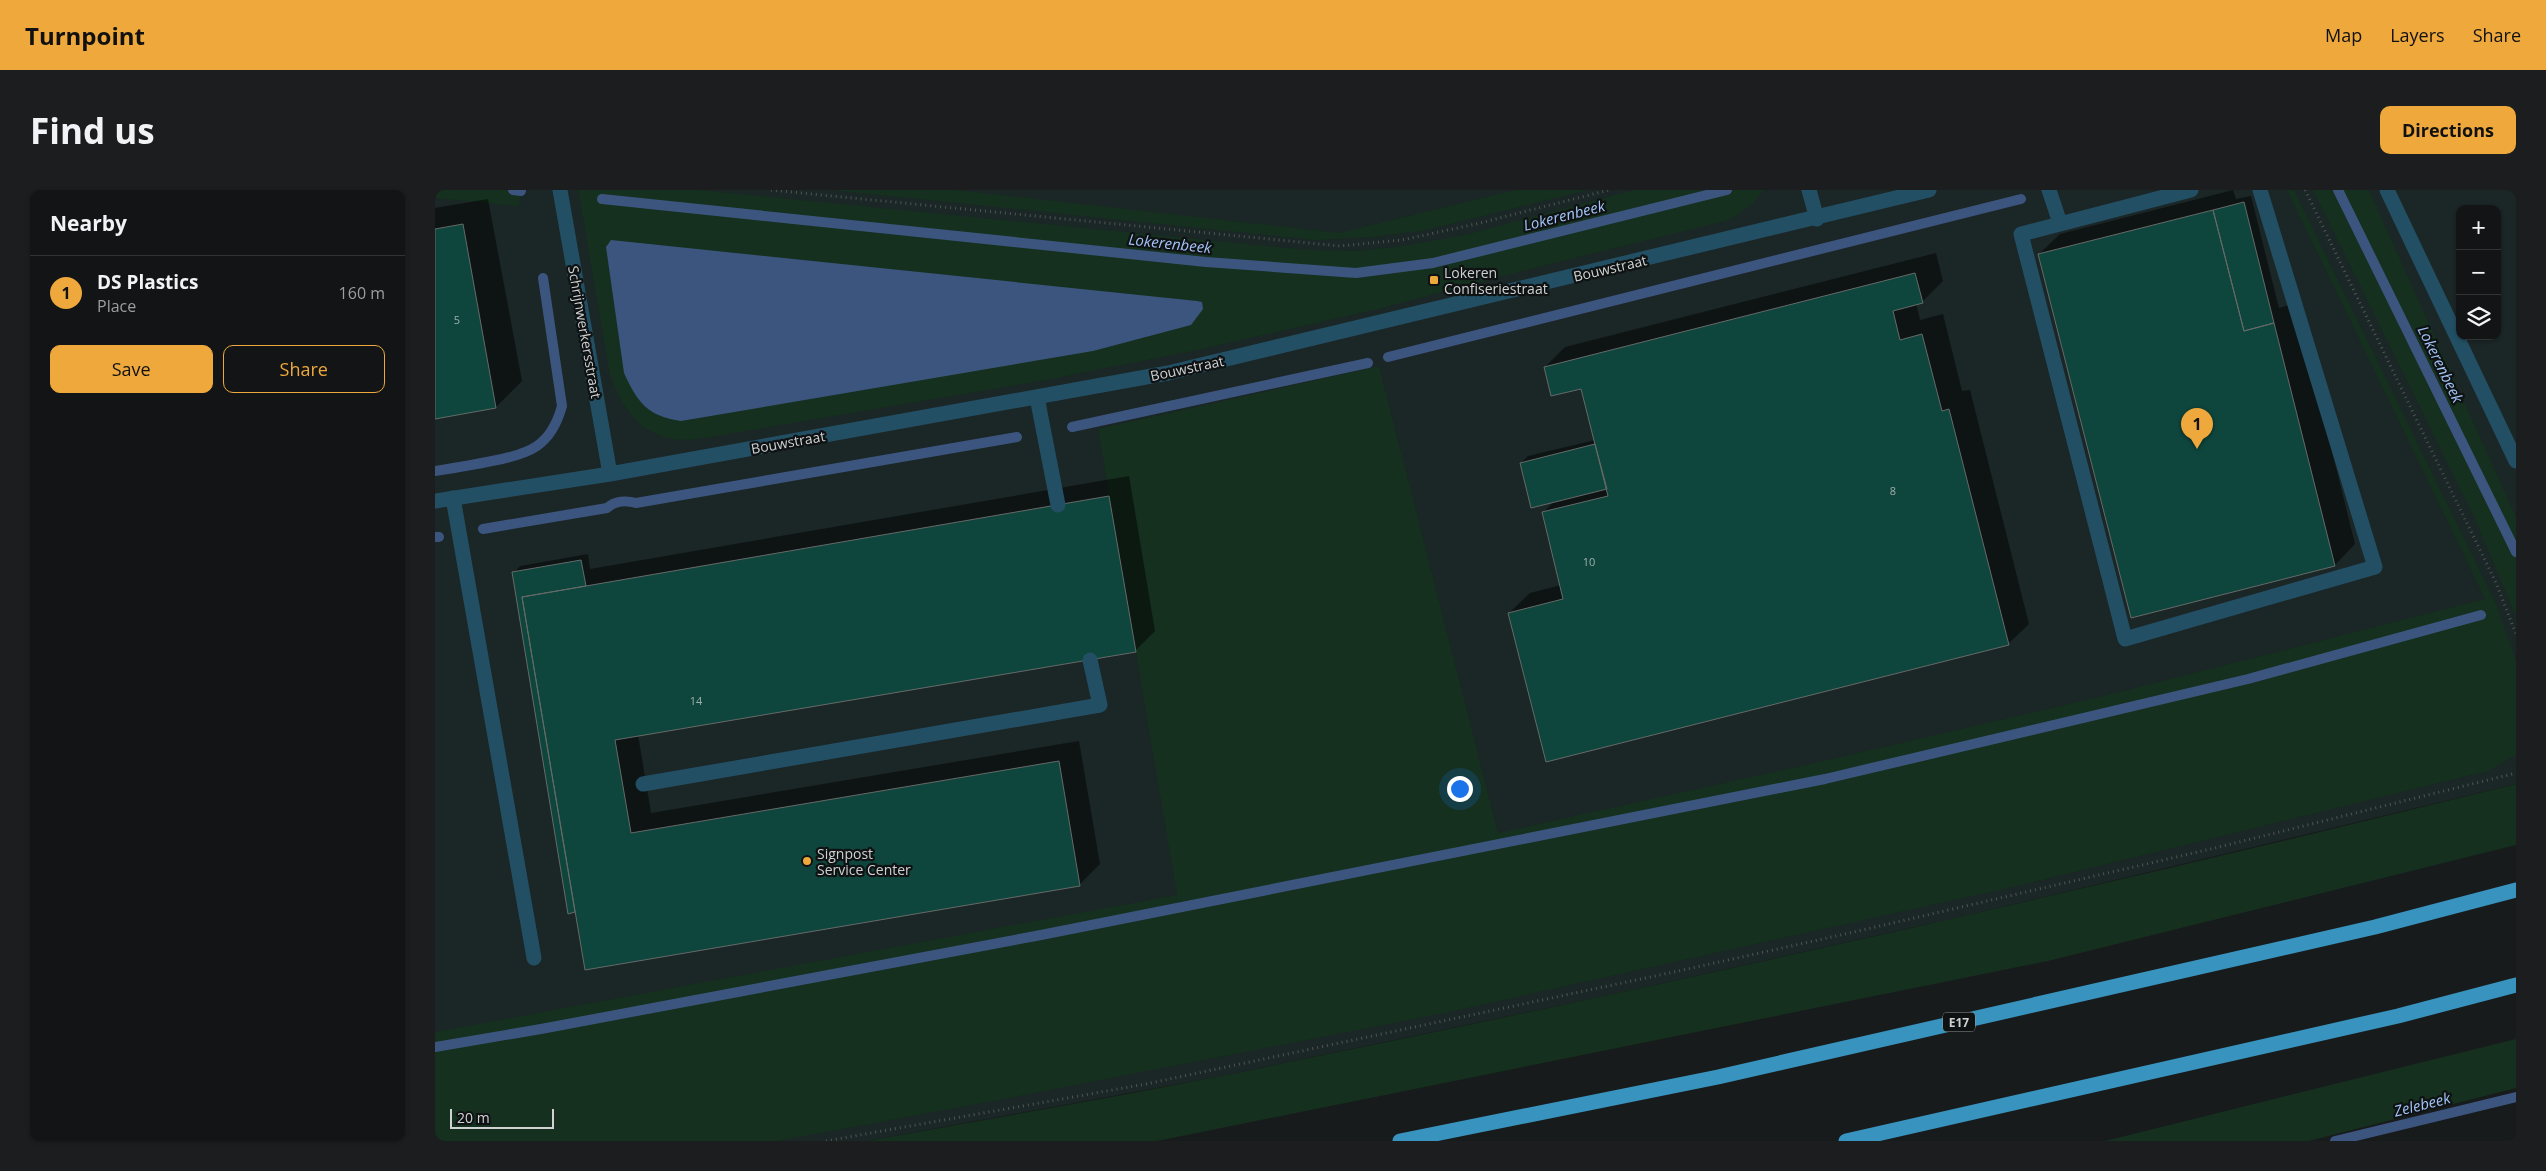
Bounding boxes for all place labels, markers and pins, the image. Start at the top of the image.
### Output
place label: Lokeren Confiseriestraat [1444,263,1548,298]
marker: Lokeren Confiseriestraat [1428,274,1440,286]
pin: 1 [2181,408,2213,449]
place label: Signpost Service Center [817,844,911,879]
marker: Signpost Service Center [801,855,813,867]

